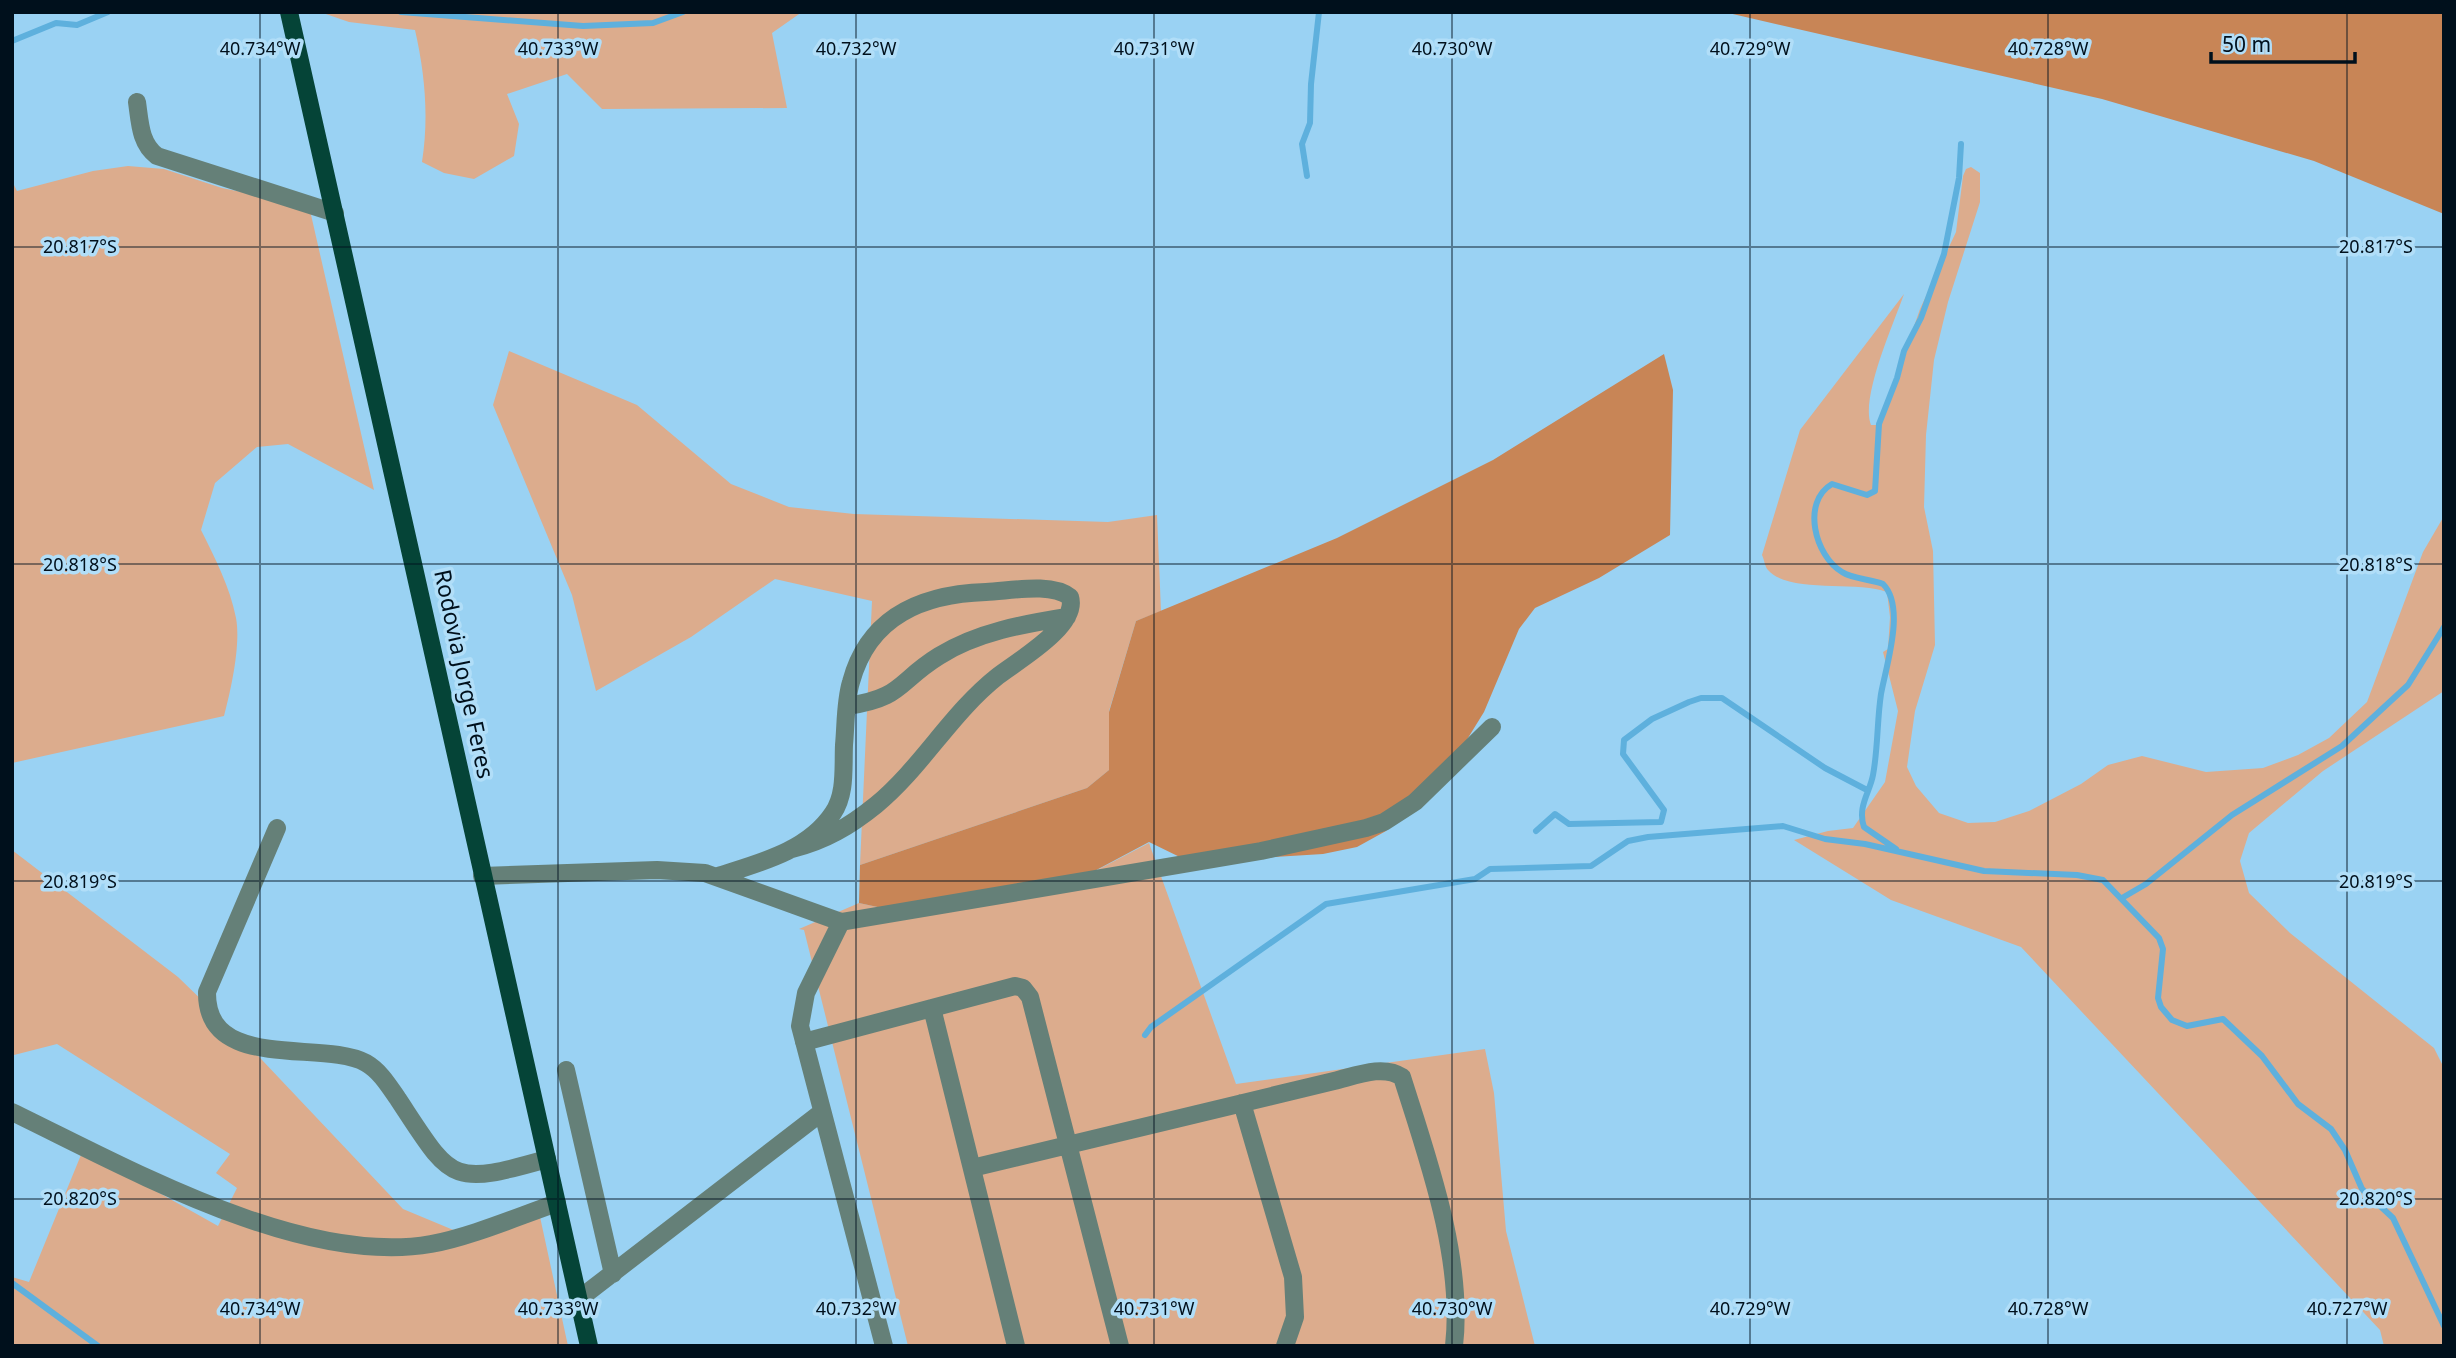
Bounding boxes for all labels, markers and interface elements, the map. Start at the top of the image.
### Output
scale bar [2211,21,2354,65]
text: 50 m [2222,30,2271,58]
text: 40.734°W [220,36,301,60]
text: 40.733°W [518,36,599,60]
text: 40.732°W [816,36,897,60]
text: 40.731°W [1114,36,1195,60]
text: 40.730°W [1412,36,1493,60]
text: 40.729°W [1710,36,1791,60]
text: 40.728°W [2008,36,2089,60]
text: 20.817°S [43,234,117,258]
text: 20.817°S [2339,234,2413,258]
text: 20.818°S [43,552,117,576]
text: 20.818°S [2339,552,2413,576]
street label: Rodovia Jorge Feres [427,566,503,781]
text: 20.819°S [43,869,117,893]
text: 20.819°S [2339,869,2413,893]
text: 20.820°S [43,1186,117,1210]
text: 20.820°S [2339,1186,2413,1210]
text: 40.734°W [220,1296,301,1320]
text: 40.733°W [518,1296,599,1320]
text: 40.732°W [816,1296,897,1320]
text: 40.731°W [1114,1296,1195,1320]
text: 40.730°W [1412,1296,1493,1320]
text: 40.729°W [1710,1296,1791,1320]
text: 40.728°W [2008,1296,2089,1320]
text: 40.727°W [2307,1296,2388,1320]

